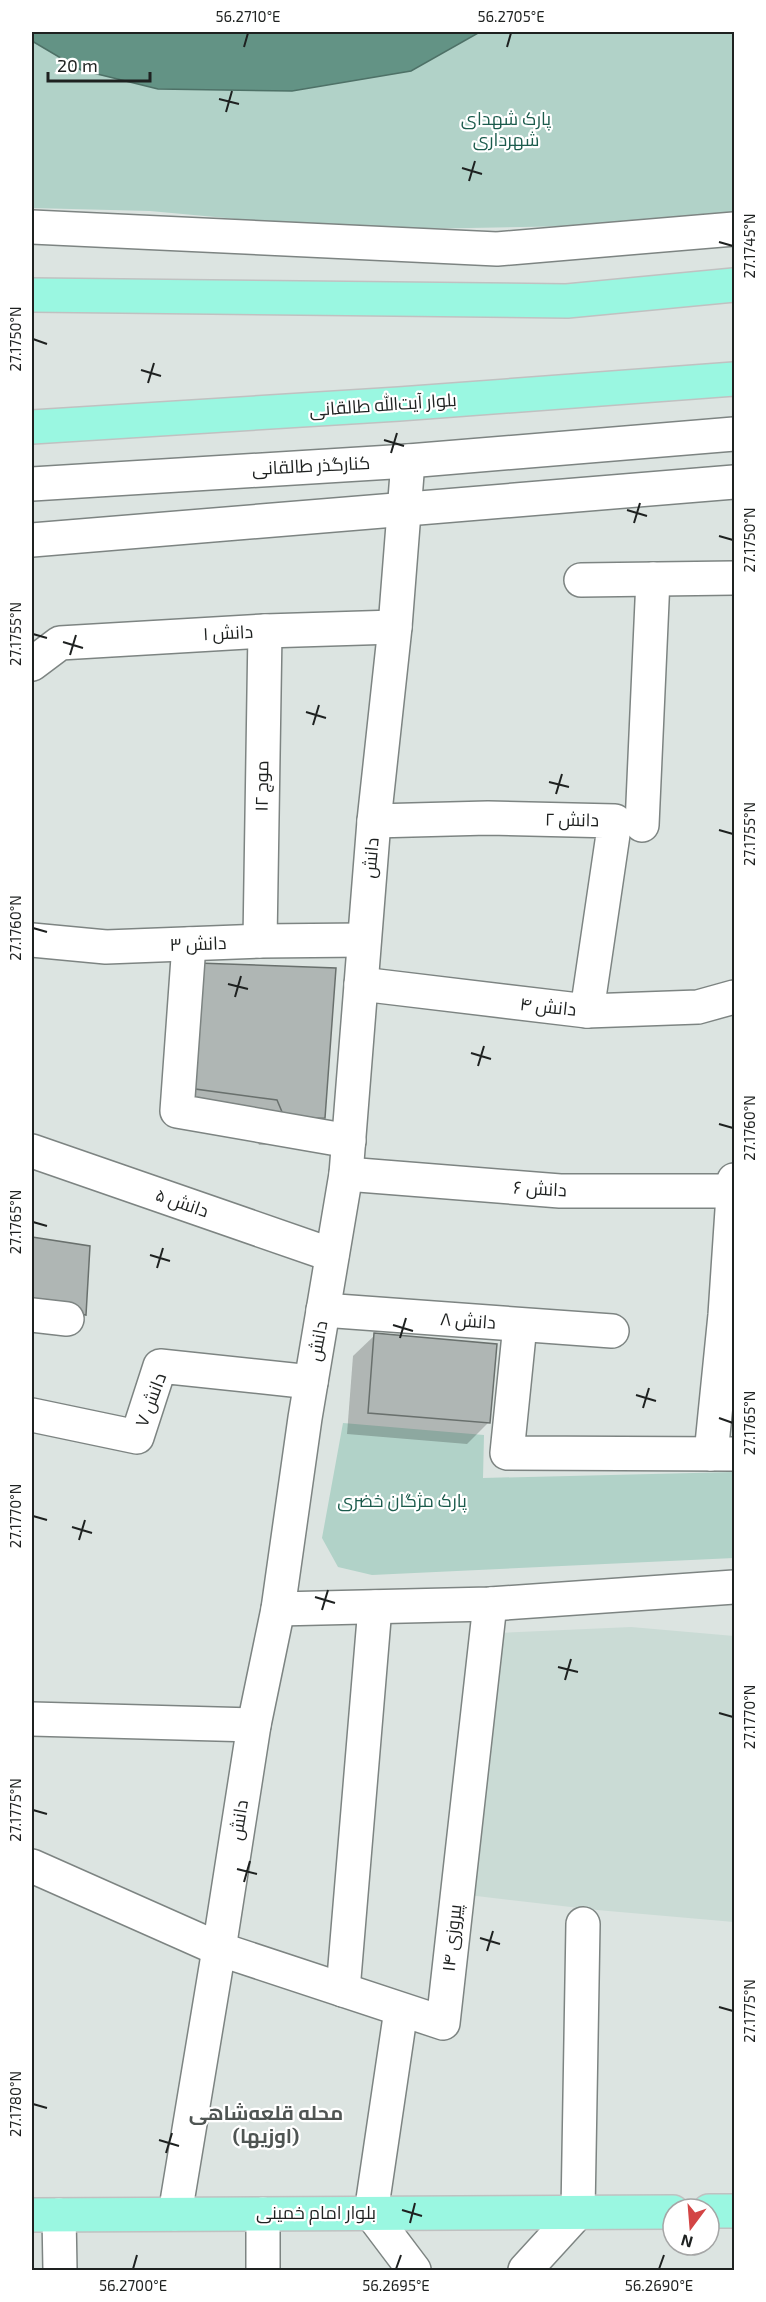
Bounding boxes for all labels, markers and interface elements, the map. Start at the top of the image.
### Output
text: 56.2710°E [215,7,281,25]
text: 56.2705°E [477,7,545,25]
scale bar [48,45,150,83]
text: 20 m [57,54,98,76]
park label: پارک شهدای شهرداری [461,107,551,151]
text: 27.1745°N [740,213,758,279]
text: 27.1750°N [6,307,24,371]
street label: بلوار آیت‌الله طالقانی [309,388,457,421]
street label: کنارگذر طالقانی [251,451,371,480]
text: 27.1750°N [740,508,758,572]
text: 27.1755°N [6,602,24,666]
street label: دانش ۱ [202,620,254,645]
street label: موج ۱۲ [250,760,274,812]
text: 27.1755°N [740,802,758,866]
street label: دانش ۲ [545,808,599,831]
street label: دانش [357,837,384,879]
text: 27.1760°N [6,895,24,961]
street label: دانش ۳ [169,931,227,956]
street label: دانش ۴ [519,992,577,1021]
text: 27.1760°N [740,1095,758,1161]
street label: دانش ۶ [513,1176,567,1201]
street label: دانش ۵ [153,1183,212,1222]
text: 27.1765°N [6,1190,24,1254]
street label: دانش ۸ [439,1307,497,1334]
street label: دانش [303,1319,332,1363]
street label: دانش ۷ [130,1370,171,1430]
text: 27.1765°N [740,1391,758,1455]
text: 27.1770°N [6,1484,24,1548]
park label: پارک مژگان خضری [337,1489,467,1513]
text: 27.1770°N [740,1685,758,1749]
text: 27.1775°N [6,1778,24,1842]
street label: دانش [224,1798,253,1842]
street label: پیروزی ۱۴ [437,1903,467,1973]
text: 27.1775°N [740,1979,758,2043]
text: 27.1780°N [6,2071,24,2137]
district label: محله قلعه‌شاهی (اوزیها) [189,2100,343,2149]
north arrow [661,2197,721,2257]
street label: بلوار امام خمینی [256,2201,376,2225]
text: N [679,2231,695,2253]
text: 56.2700°E [99,2276,167,2294]
text: 56.2695°E [362,2276,430,2294]
text: 56.2690°E [625,2276,693,2294]

